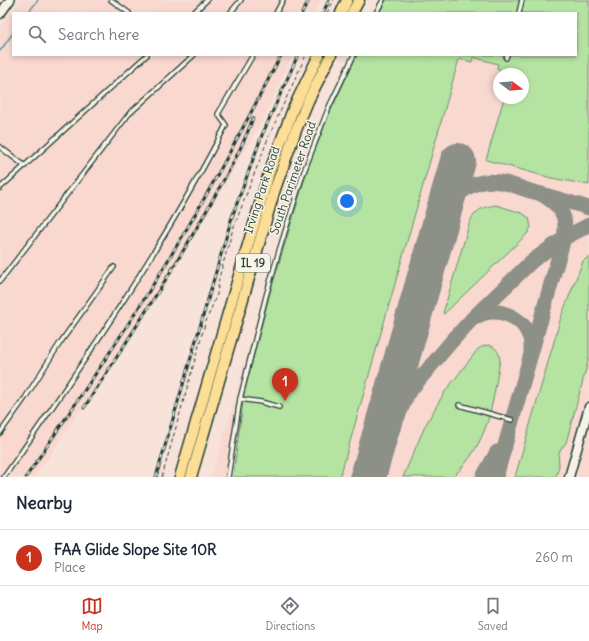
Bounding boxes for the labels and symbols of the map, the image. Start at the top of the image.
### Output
north arrow [493,68,529,104]
street label: South Parimeter Road [266,119,319,236]
street label: Irving Park Road [240,144,283,235]
your location [337,191,357,211]
road number: IL 19 [236,254,270,272]
pin: 1 [272,368,298,401]

